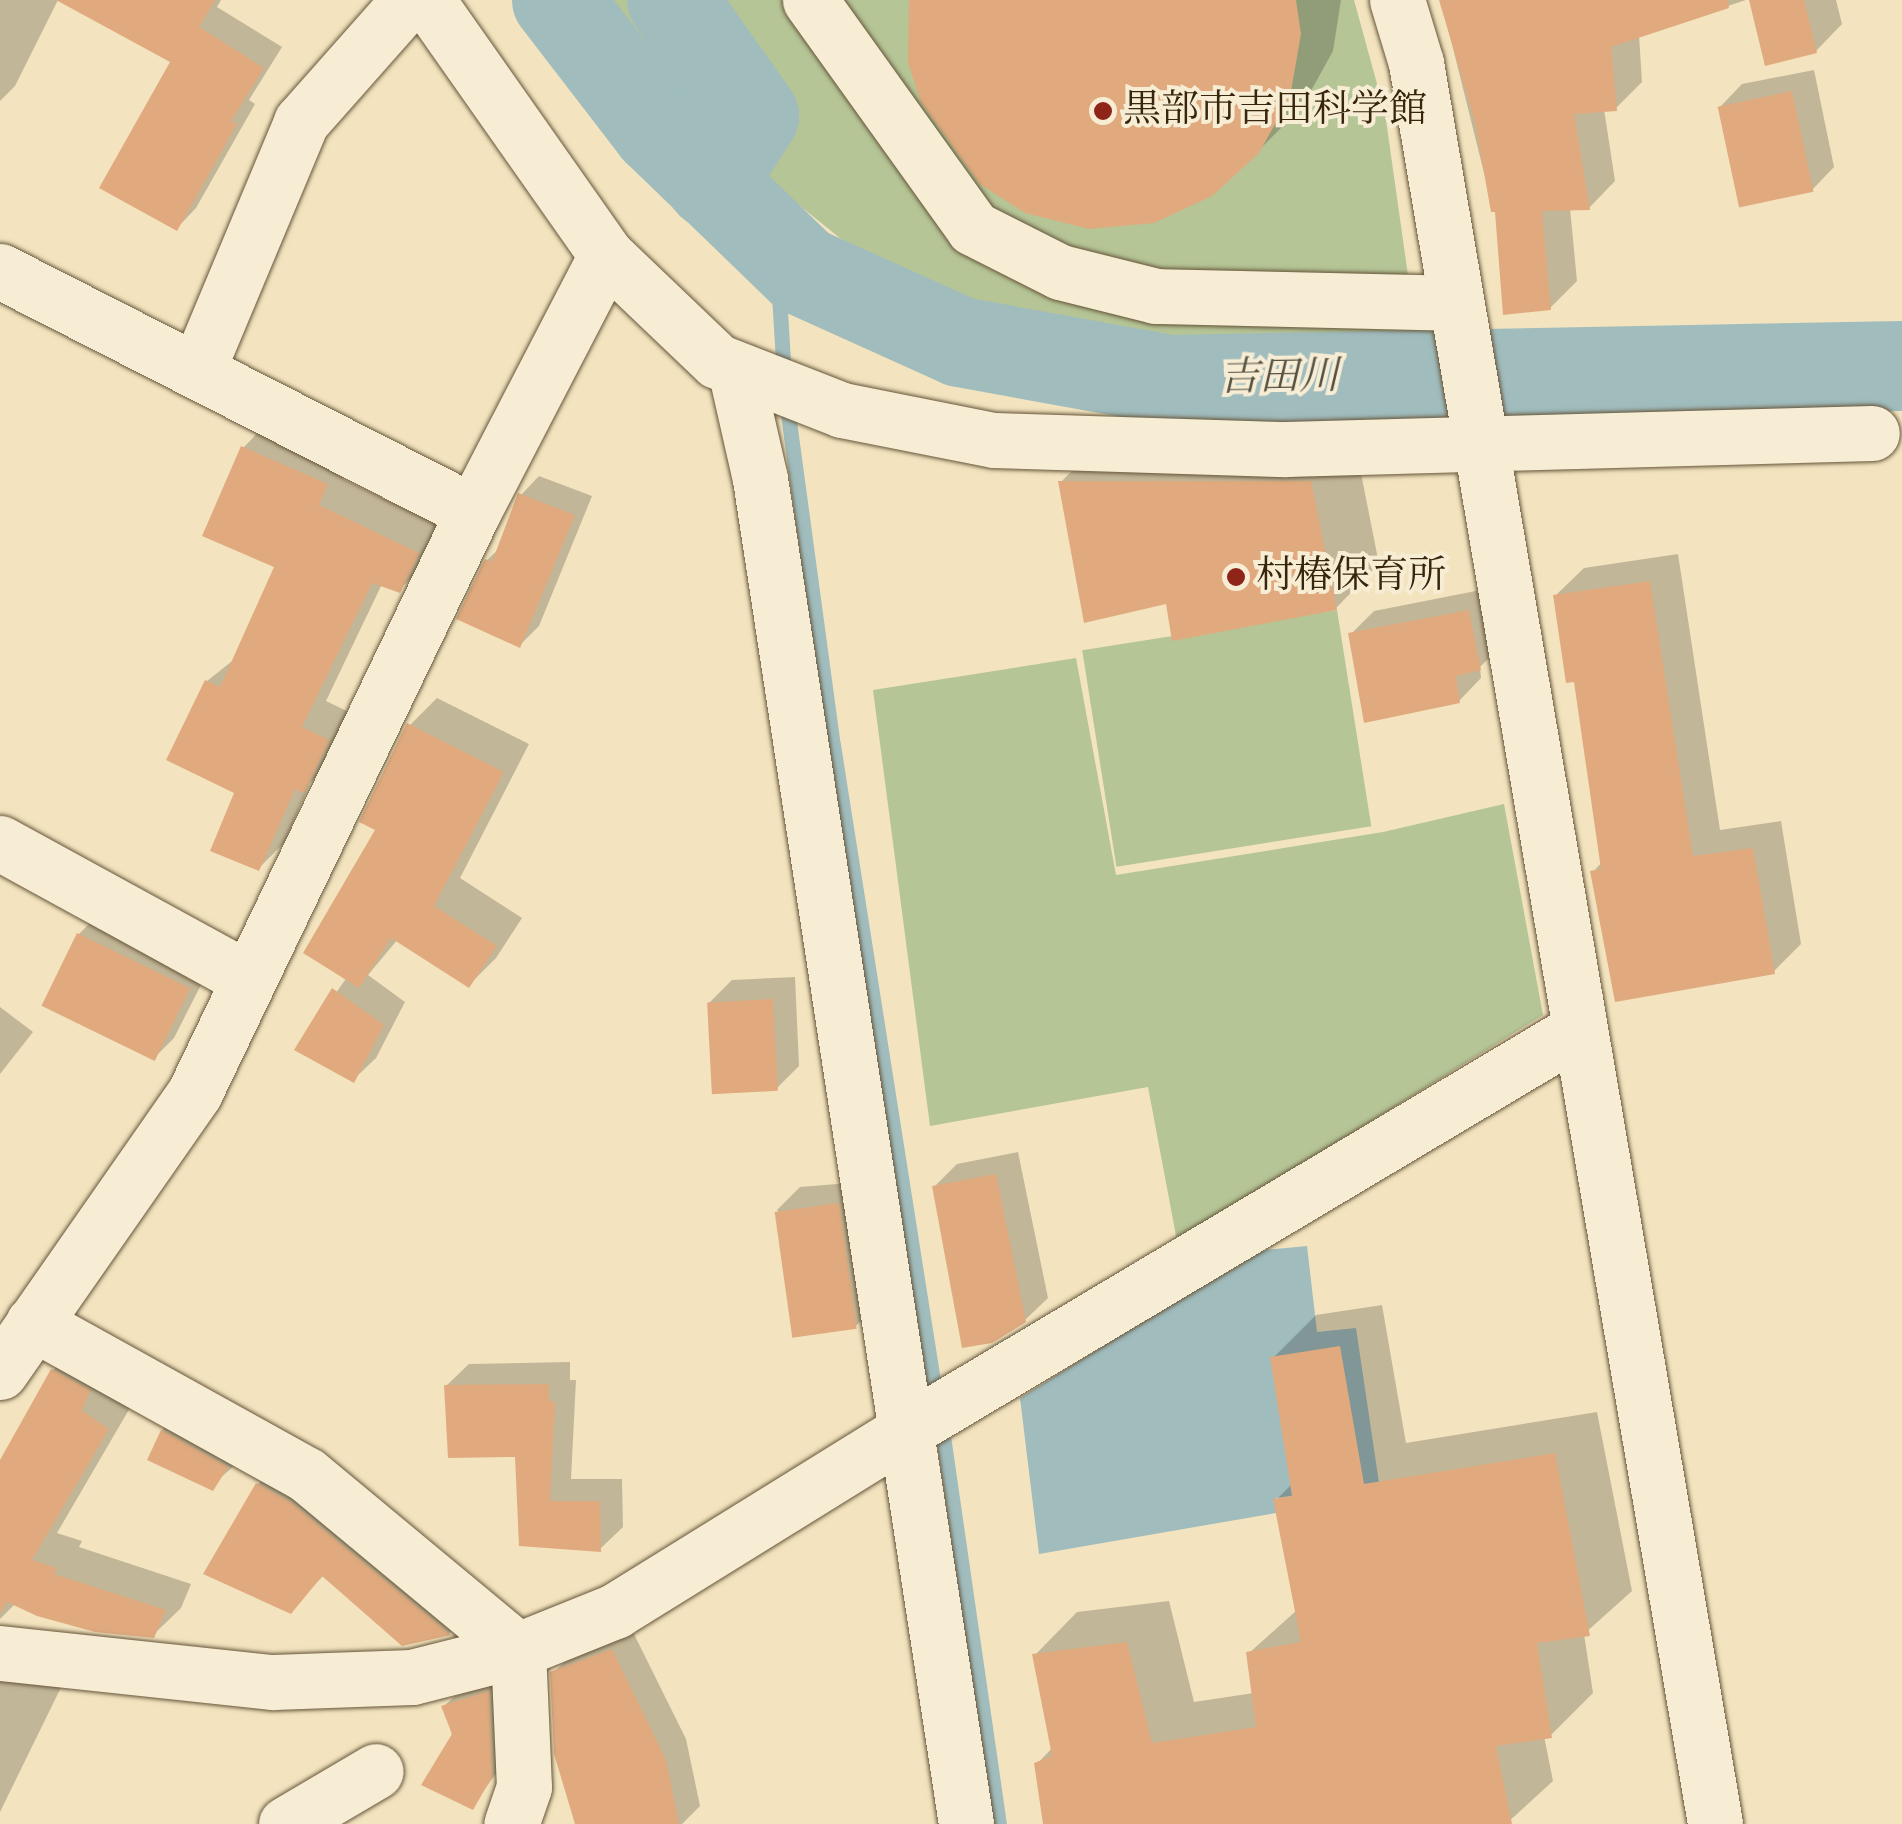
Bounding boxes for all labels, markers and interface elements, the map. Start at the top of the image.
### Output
place label: 黒部市吉田科学館 [1123,88,1427,134]
marker: 黒部市吉田科学館 [1092,100,1114,122]
water label: 吉田川 [1219,353,1339,403]
place label: 村椿保育所 [1256,554,1446,600]
marker: 村椿保育所 [1225,566,1247,588]

